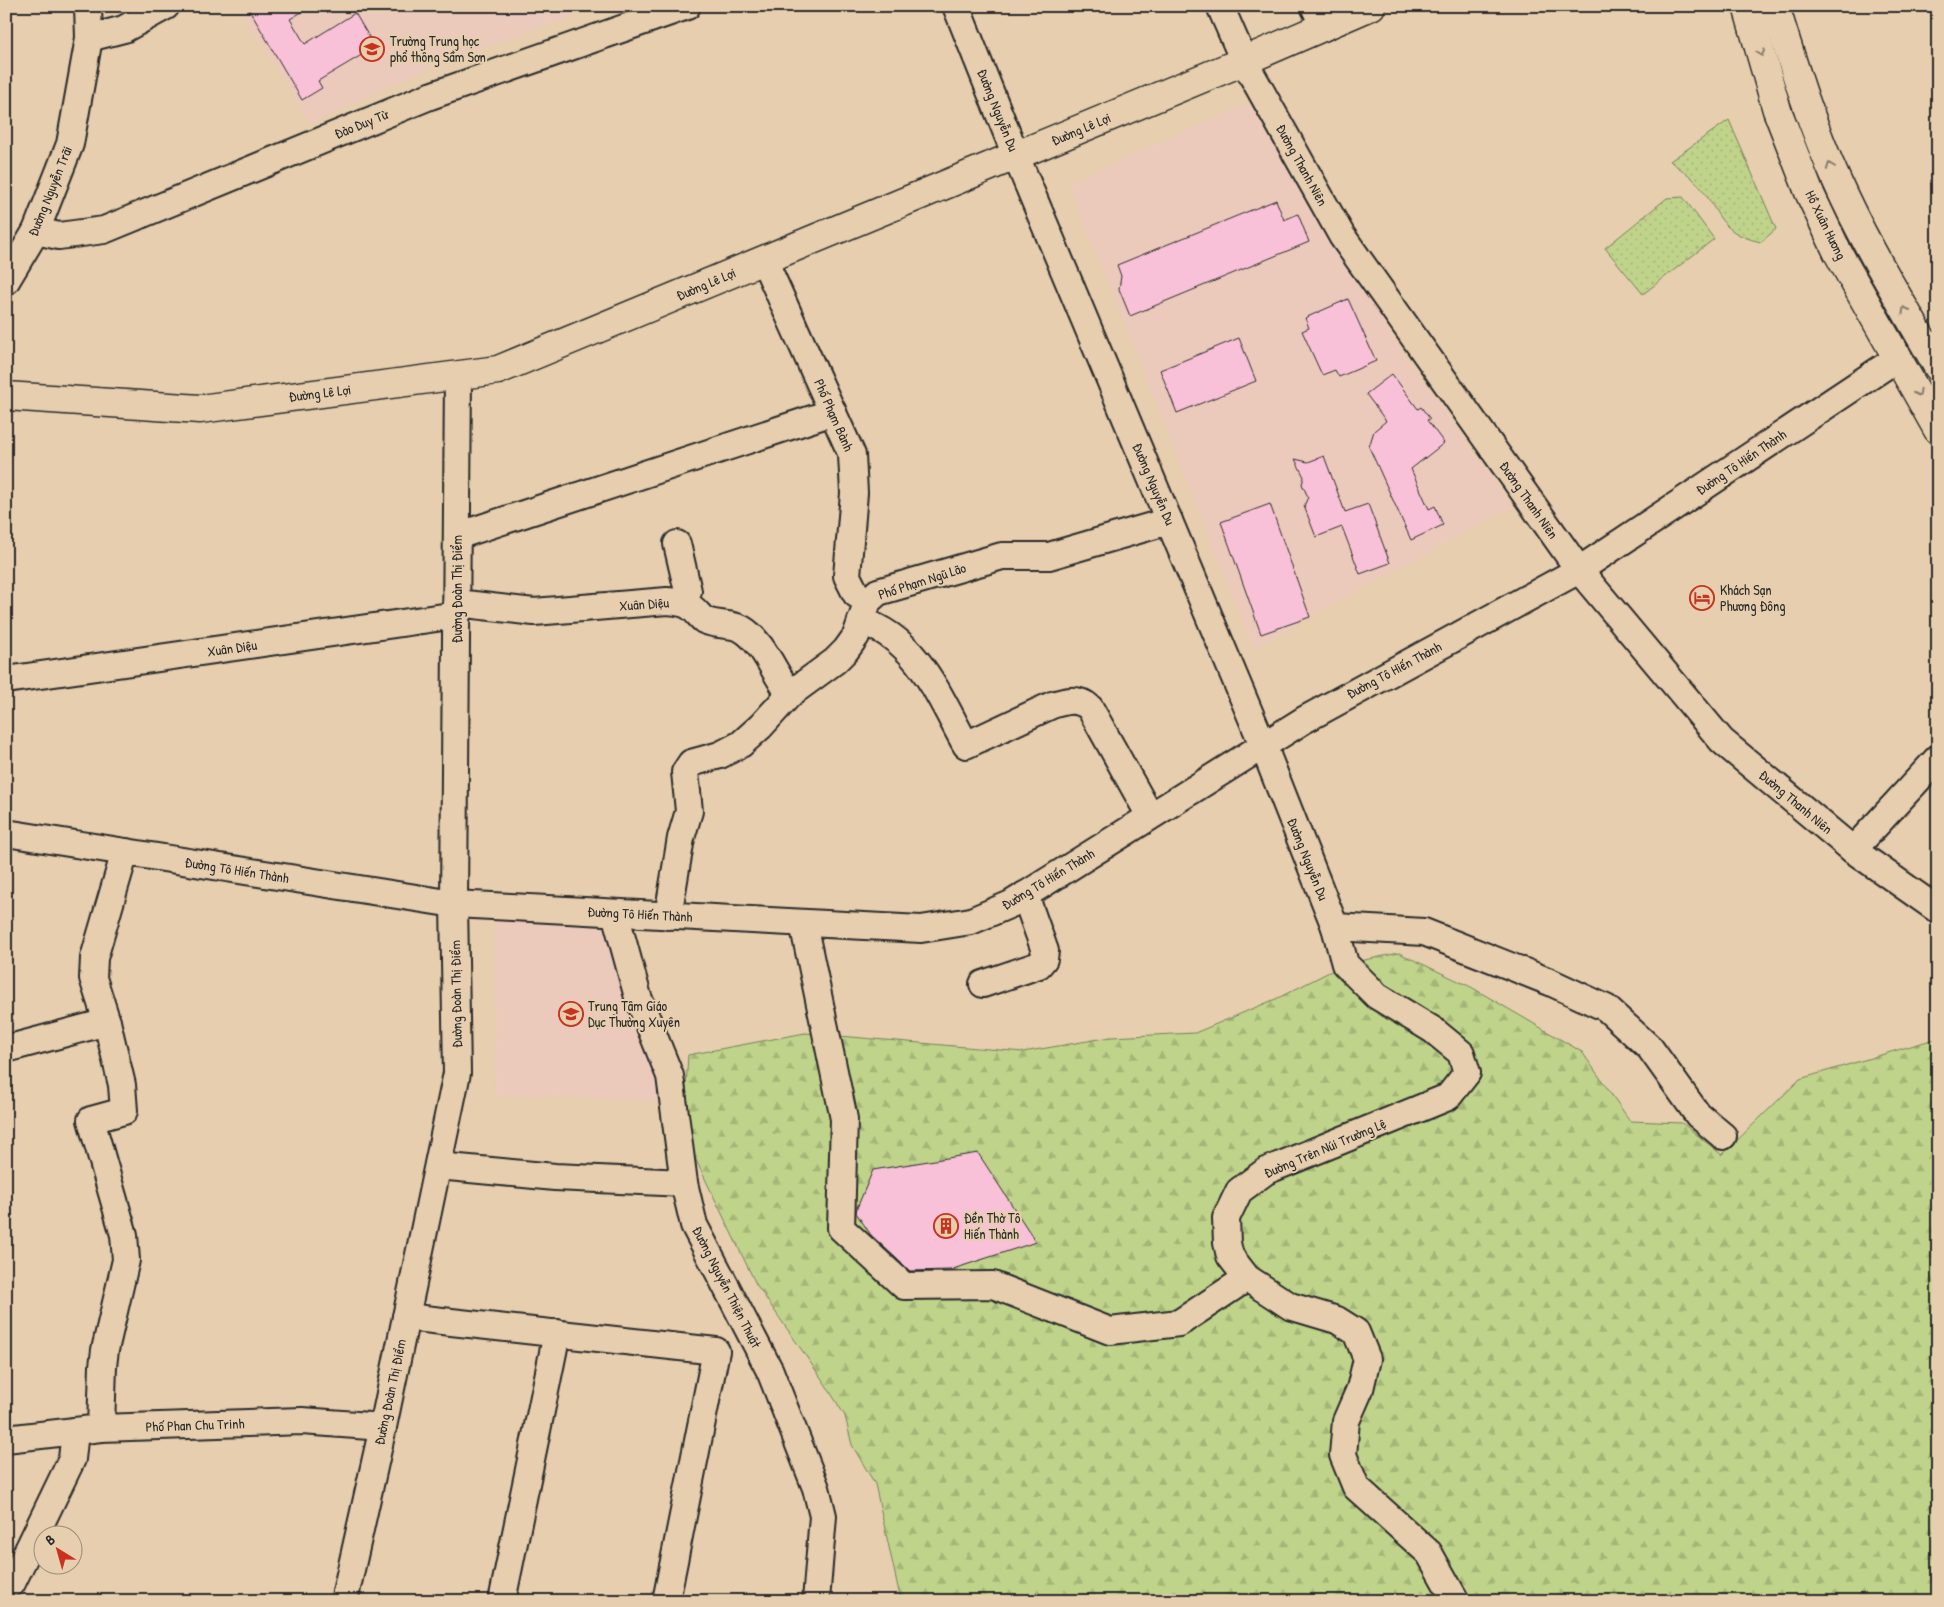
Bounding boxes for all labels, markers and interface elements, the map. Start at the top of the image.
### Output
place label: Trường Trung học phổ thông Sầm Sơn [390,31,486,67]
school or university icon: Trường Trung học phổ thông Sầm Sơn [359,36,385,62]
one-way arrow [1755,49,1765,57]
street label: Đường Nguyễn Du [972,66,1024,155]
street label: Đào Duy Từ [331,104,392,144]
street label: Đường Lê Lợi [1048,108,1114,150]
street label: Đường Thanh Niên [1271,121,1333,209]
street label: Đường Nguyễn Trãi [23,143,77,239]
one-way arrow [1826,162,1836,170]
street label: Hồ Xuân Hương [1801,187,1851,263]
street label: Đường Lê Lợi [673,263,739,305]
one-way arrow [1902,306,1912,315]
street label: Phố Phạm Bành [810,376,859,454]
street label: Đường Lê Lợi [288,379,352,407]
one-way arrow [1912,388,1922,397]
street label: Đường Tô Hiến Thành [1692,424,1790,500]
street label: Đường Nguyễn Du [1128,440,1180,528]
street label: Đường Thanh Niên [1495,457,1563,543]
street label: Đường Đoàn Thị Điểm [447,535,467,643]
street label: Phố Phạm Ngũ Lão [876,557,969,605]
place label: Khách Sạn Phương Đông [1720,580,1786,616]
hotel icon: Khách Sạn Phương Đông [1689,585,1715,611]
street label: Xuân Diệu [618,592,670,615]
street label: Xuân Diệu [206,635,258,660]
street label: Đường Tô Hiến Thành [1343,636,1445,703]
street label: Đường Thanh Niên [1755,765,1837,839]
street label: Đường Nguyễn Du [1282,815,1334,904]
street label: Đường Tô Hiến Thành [998,843,1098,915]
street label: Đường Tô Hiến Thành [184,852,291,888]
street label: Đường Tô Hiến Thành [587,901,693,927]
street label: Đường Đoàn Thị Điểm [445,940,467,1048]
place label: Trung Tâm Giáo Dục Thường Xuyên [588,996,680,1032]
school or university icon: Trung Tâm Giáo Dục Thường Xuyên [558,1001,584,1027]
street label: Đường Trên Núi Trường Lệ [1261,1113,1390,1183]
place label: Đền Thờ Tô Hiến Thành [964,1208,1021,1243]
building icon: Đền Thờ Tô Hiến Thành [933,1213,959,1239]
street label: Đường Nguyễn Thiện Thuật [688,1223,766,1351]
street label: Đường Đoàn Thị Điểm [369,1337,411,1447]
street label: Phố Phan Chu Trinh [145,1413,245,1436]
north arrow [32,1524,82,1574]
text: B [41,1529,58,1549]

